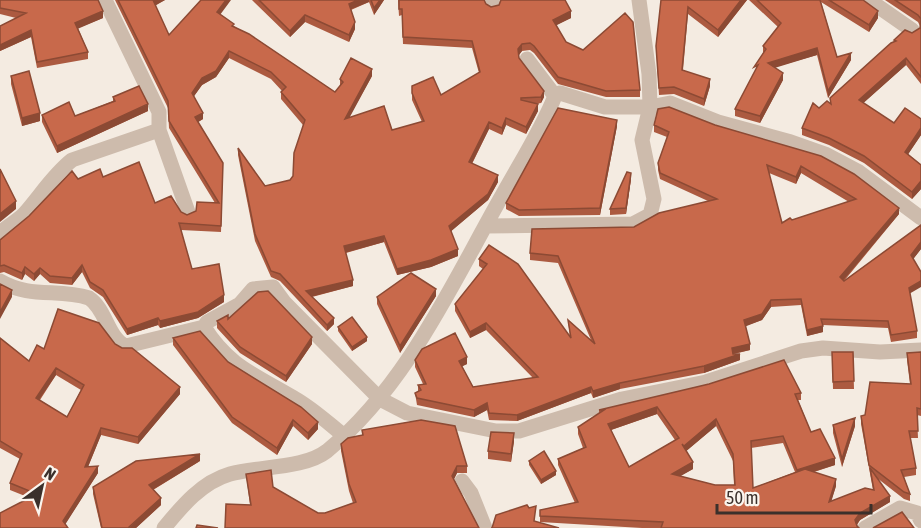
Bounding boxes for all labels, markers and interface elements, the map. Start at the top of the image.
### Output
north arrow [12,456,72,516]
text: N [41,463,59,484]
scale bar [717,477,872,515]
text: 50 m [726,487,758,508]

